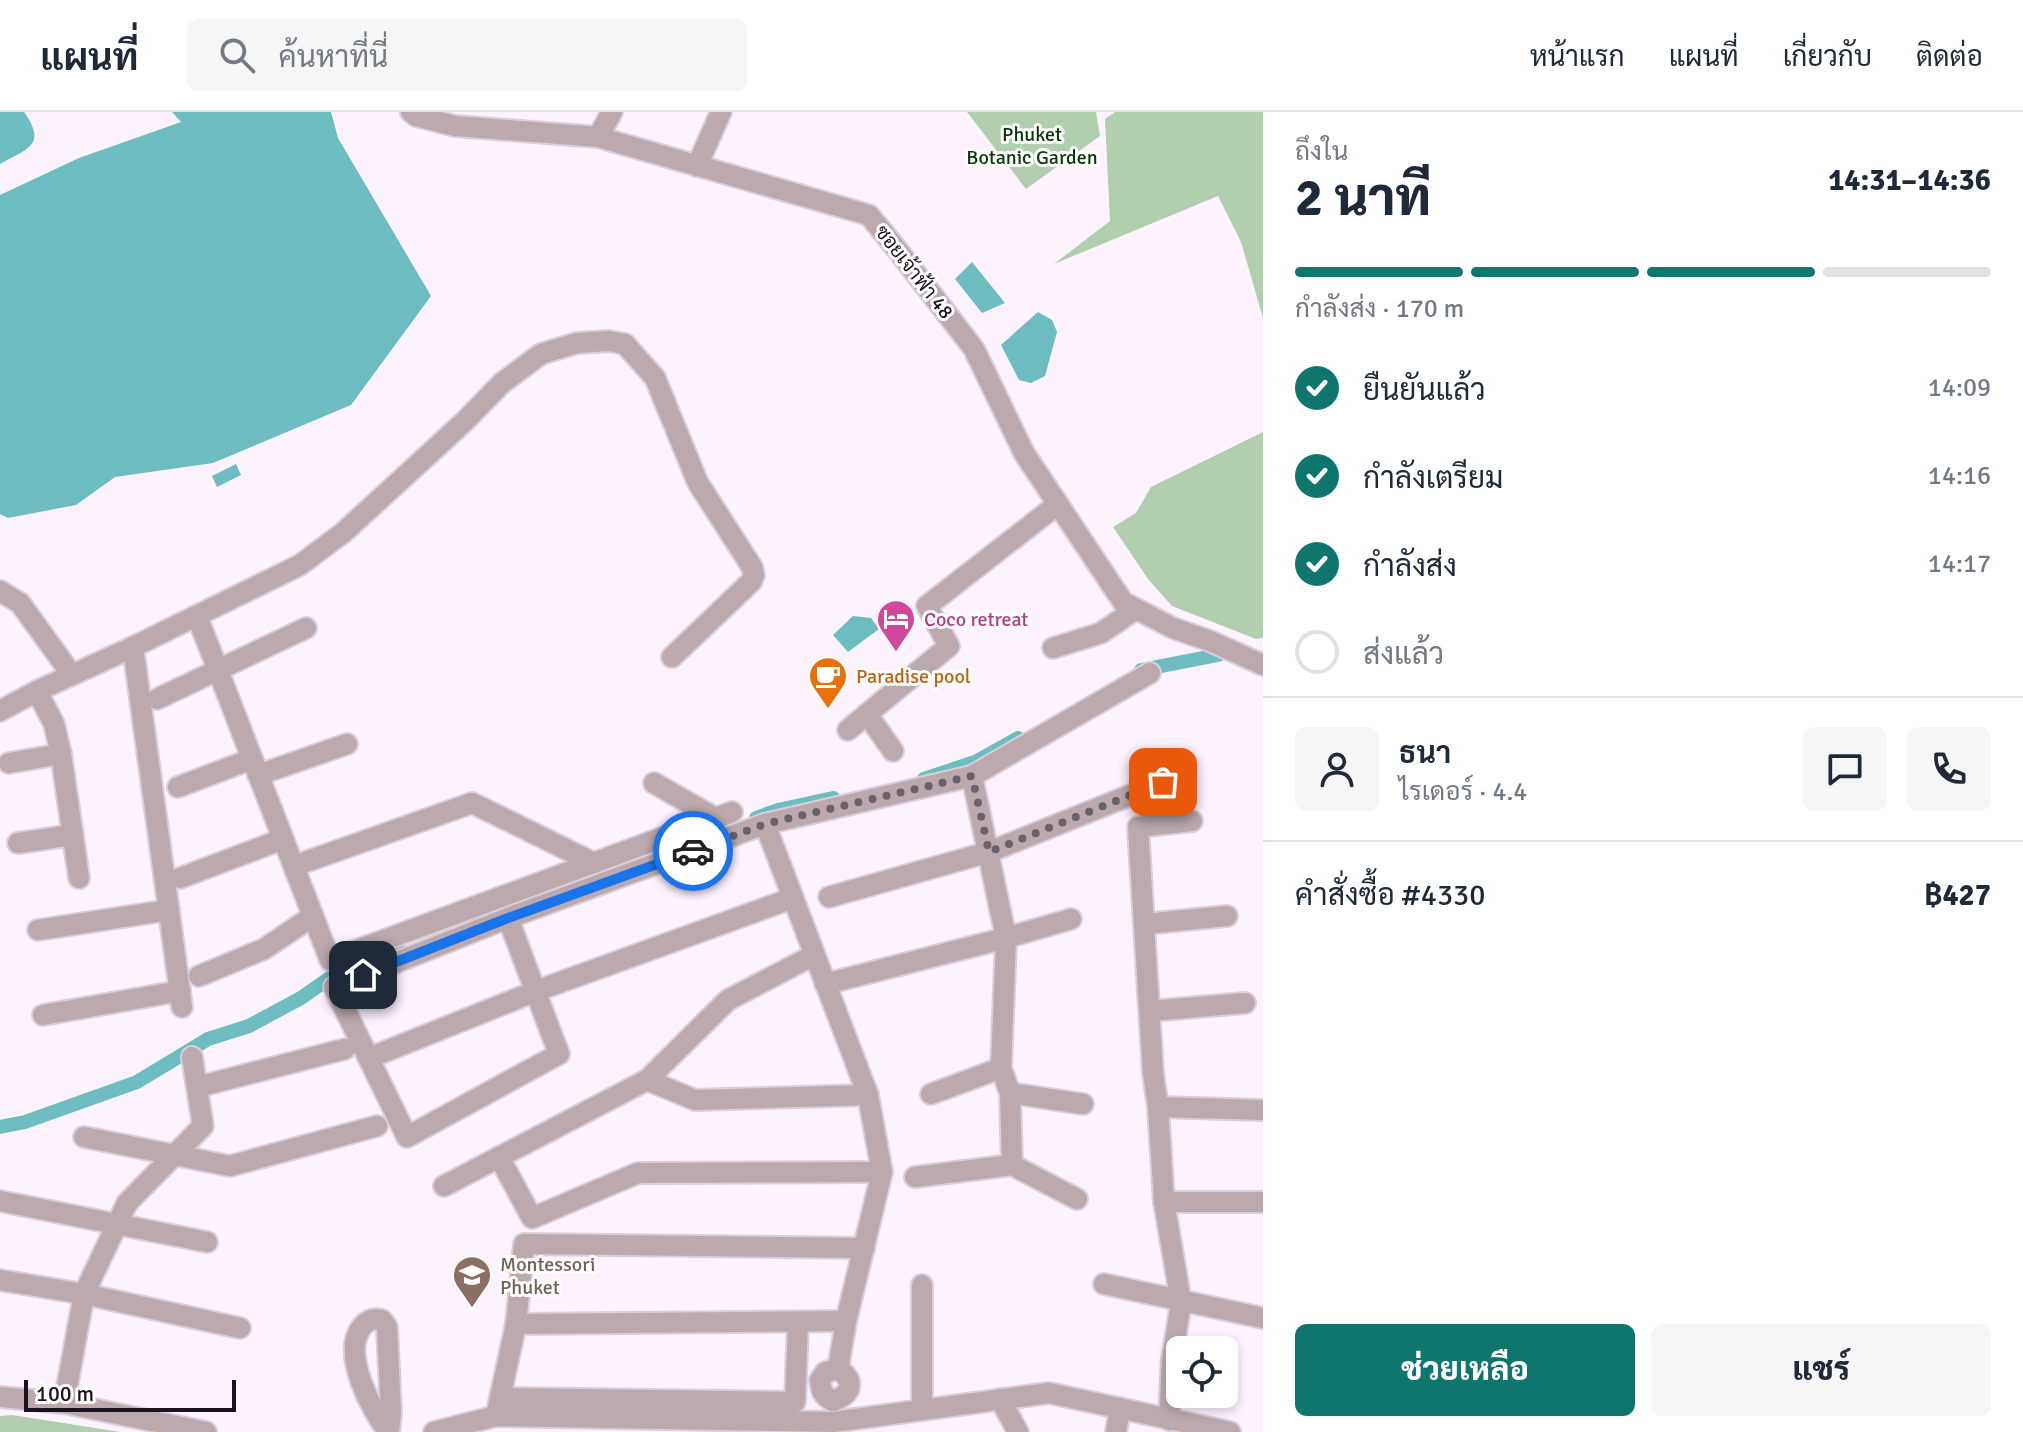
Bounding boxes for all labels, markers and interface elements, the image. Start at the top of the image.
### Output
search box [187,19,747,91]
icon: search [215,33,259,77]
text: แผนที่ [40,34,139,81]
text: ค้นหาที่นี่ [279,39,388,76]
text: หน้าแรก [1530,40,1625,74]
text: แผนที่ [1669,40,1739,74]
text: เกี่ยวกับ [1783,40,1872,74]
text: ติดต่อ [1916,40,1983,74]
park label: Phuket Botanic Garden [966,122,1098,170]
text: ถึงใน [1295,136,1348,168]
text: 14:31–14:36 [1828,162,1991,199]
text: 2 นาที [1295,166,1431,230]
street label: ซอยเจ้าฟ้า 48 [869,220,959,324]
text: กำลังส่ง · 170 m [1295,293,1464,325]
icon: check [1295,366,1339,410]
text: ยืนยันแล้ว [1363,372,1486,409]
text: 14:09 [1928,372,1991,404]
icon: check [1295,454,1339,498]
text: กำลังเตรียม [1363,460,1503,497]
text: 14:16 [1928,460,1991,492]
icon: check [1295,542,1339,586]
text: กำลังส่ง [1363,548,1457,585]
text: 14:17 [1928,548,1991,580]
hotel icon: Coco retreat [875,598,917,653]
place label: Coco retreat [924,607,1028,632]
text: ส่งแล้ว [1363,636,1444,673]
cafe icon: Paradise pool [807,655,849,710]
place label: Paradise pool [856,664,971,689]
button: person [1295,727,1379,811]
button: chat [1803,727,1887,811]
button: phone [1907,727,1991,811]
text: ธนา [1399,735,1451,772]
pin [1129,748,1197,816]
icon: bag [1141,760,1185,804]
text: ไรเดอร์ · 4.4 [1399,776,1527,808]
courier [653,811,733,891]
icon: car [671,829,715,873]
text: คำสั่งซื้อ #4330 [1295,877,1486,914]
text: ฿427 [1924,877,1991,914]
pin [329,941,397,1009]
icon: home [341,953,385,997]
place label: Montessori Phuket [500,1252,595,1300]
school or university icon: Montessori Phuket [451,1254,493,1309]
button: ช่วยเหลือ [1295,1324,1635,1416]
button: แชร์ [1651,1324,1991,1416]
map controls [1166,1336,1238,1408]
button: locate [1166,1336,1238,1408]
scale bar [24,1376,236,1412]
text: 100 m [36,1380,94,1407]

